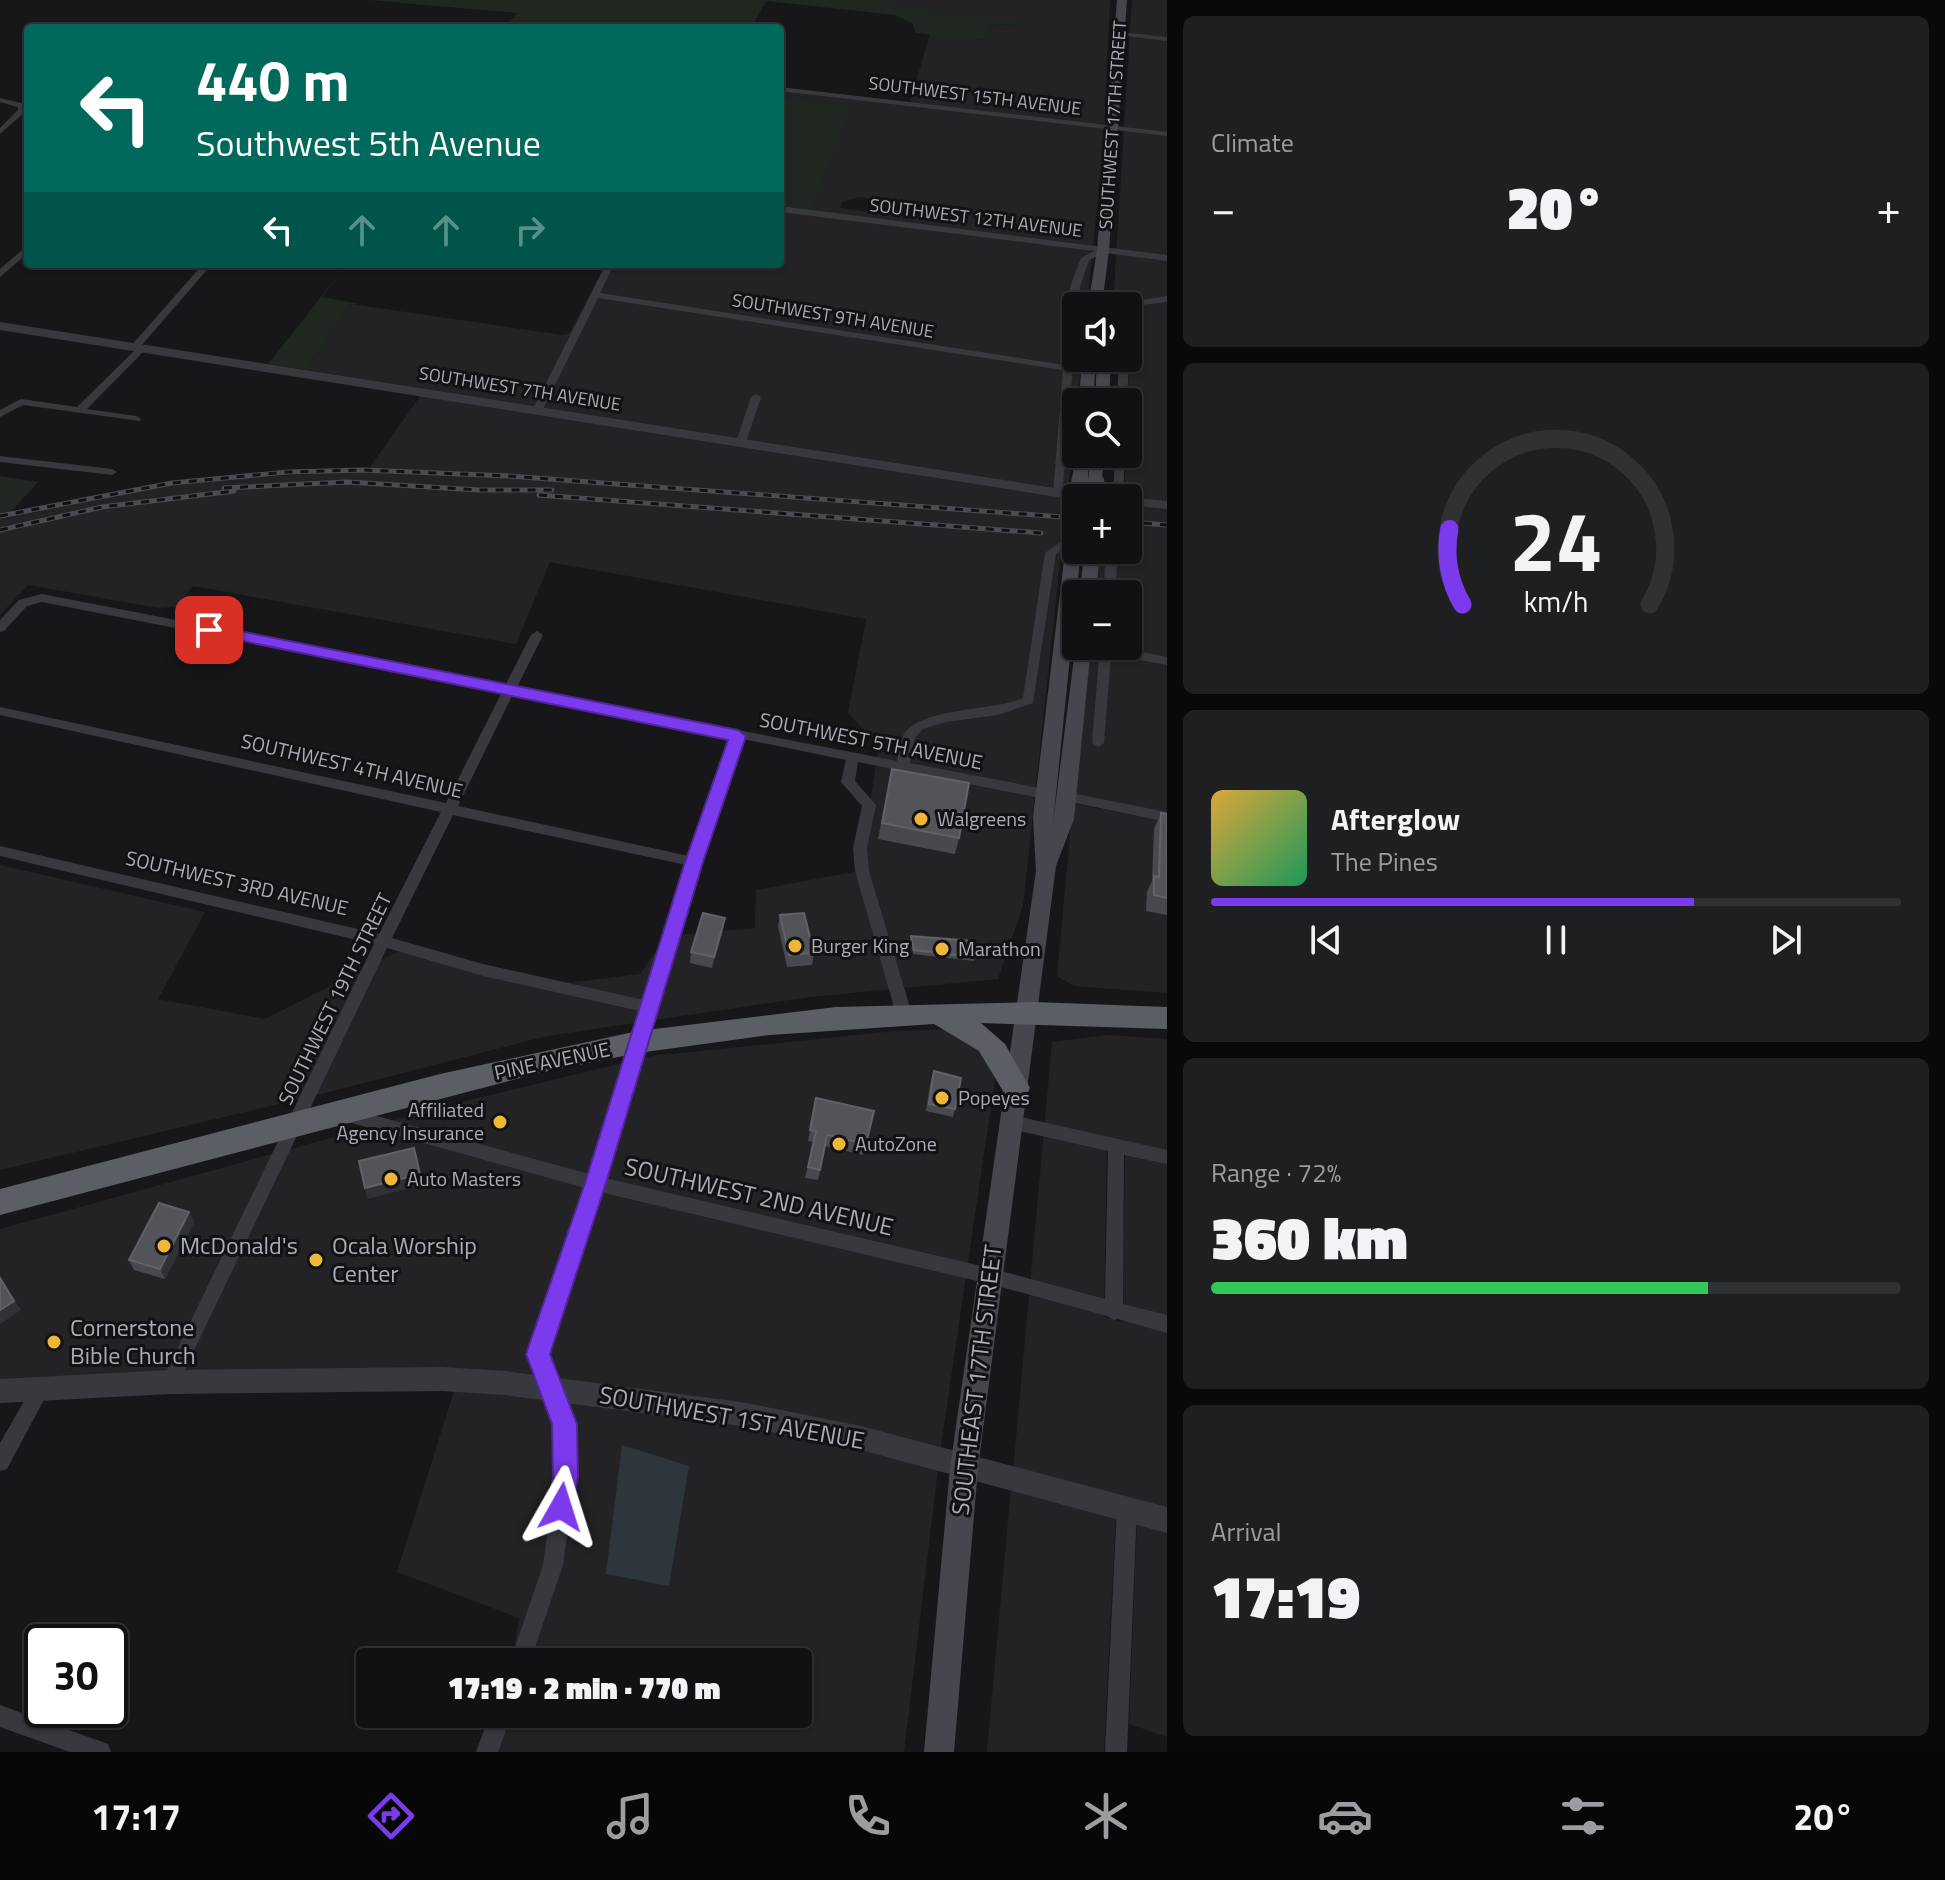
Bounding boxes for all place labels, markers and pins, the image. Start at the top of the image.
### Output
pin [175,596,243,664]
place label: Walgreens [937,803,1026,834]
marker: Walgreens [912,810,930,828]
place label: Burger King [811,930,909,961]
place label: Marathon [958,933,1041,964]
marker: Burger King [786,937,804,955]
marker: Marathon [933,940,951,958]
place label: Popeyes [958,1082,1030,1113]
marker: Popeyes [933,1089,951,1107]
place label: Affiliated Agency Insurance [336,1094,484,1148]
marker: Affiliated Agency Insurance [491,1113,509,1131]
place label: AutoZone [855,1128,937,1159]
marker: AutoZone [830,1135,848,1153]
place label: Auto Masters [407,1163,521,1194]
marker: Auto Masters [382,1170,400,1188]
place label: McDonald's [180,1227,298,1263]
place label: Ocala Worship Center [332,1227,477,1291]
marker: McDonald's [155,1237,173,1255]
marker: Ocala Worship Center [307,1251,325,1269]
place label: Cornerstone Bible Church [70,1309,196,1373]
marker: Cornerstone Bible Church [45,1333,63,1351]

